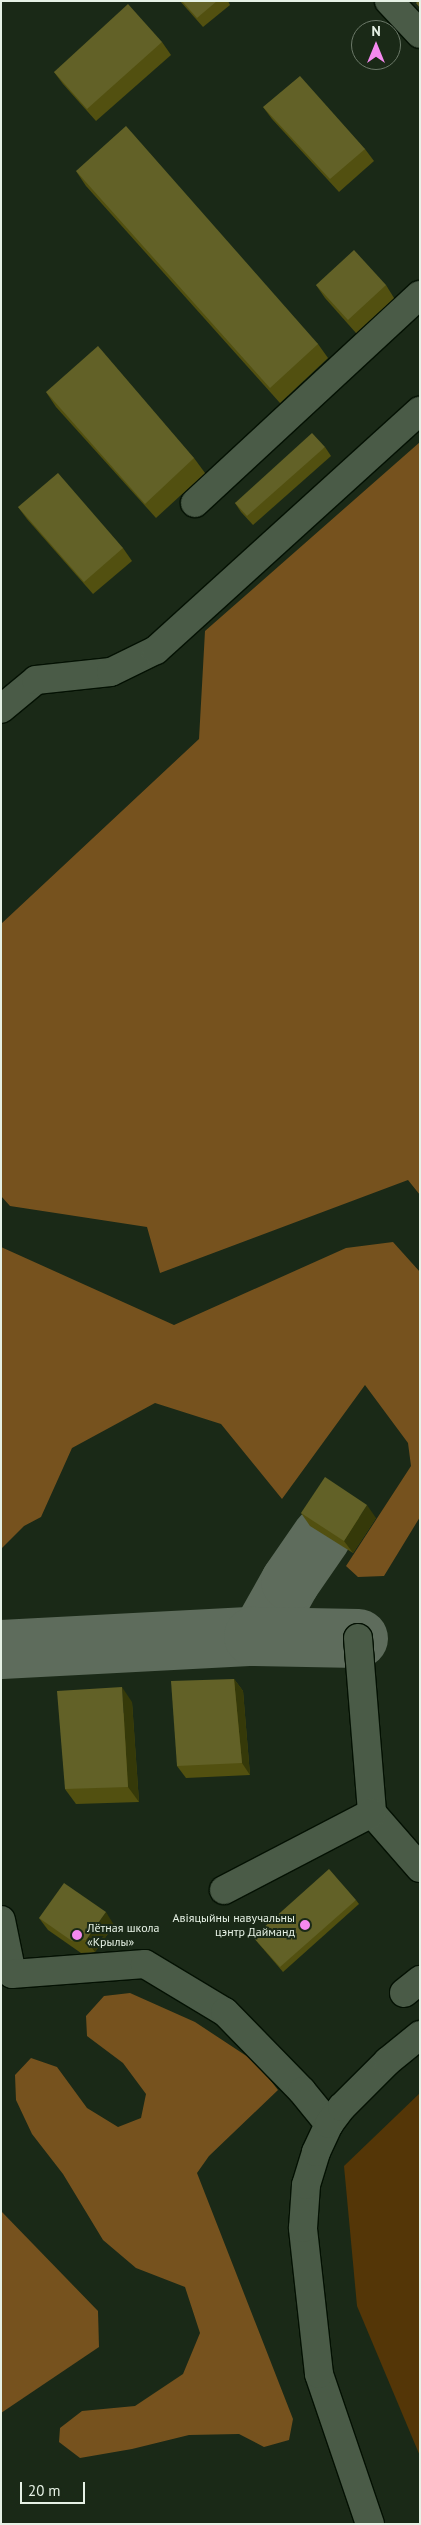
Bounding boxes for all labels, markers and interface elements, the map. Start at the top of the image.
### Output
north arrow [351,20,401,70]
text: N [371,22,381,40]
place label: Авіяцыйны навучальны цэнтр Дайманд [173,1911,295,1939]
marker: Авіяцыйны навучальны цэнтр Дайманд [299,1919,311,1931]
place label: Лётная школа «Крылы» [87,1921,159,1949]
marker: Лётная школа «Крылы» [71,1929,83,1941]
scale bar [22,2472,88,2504]
text: 20 m [28,2481,61,2500]

